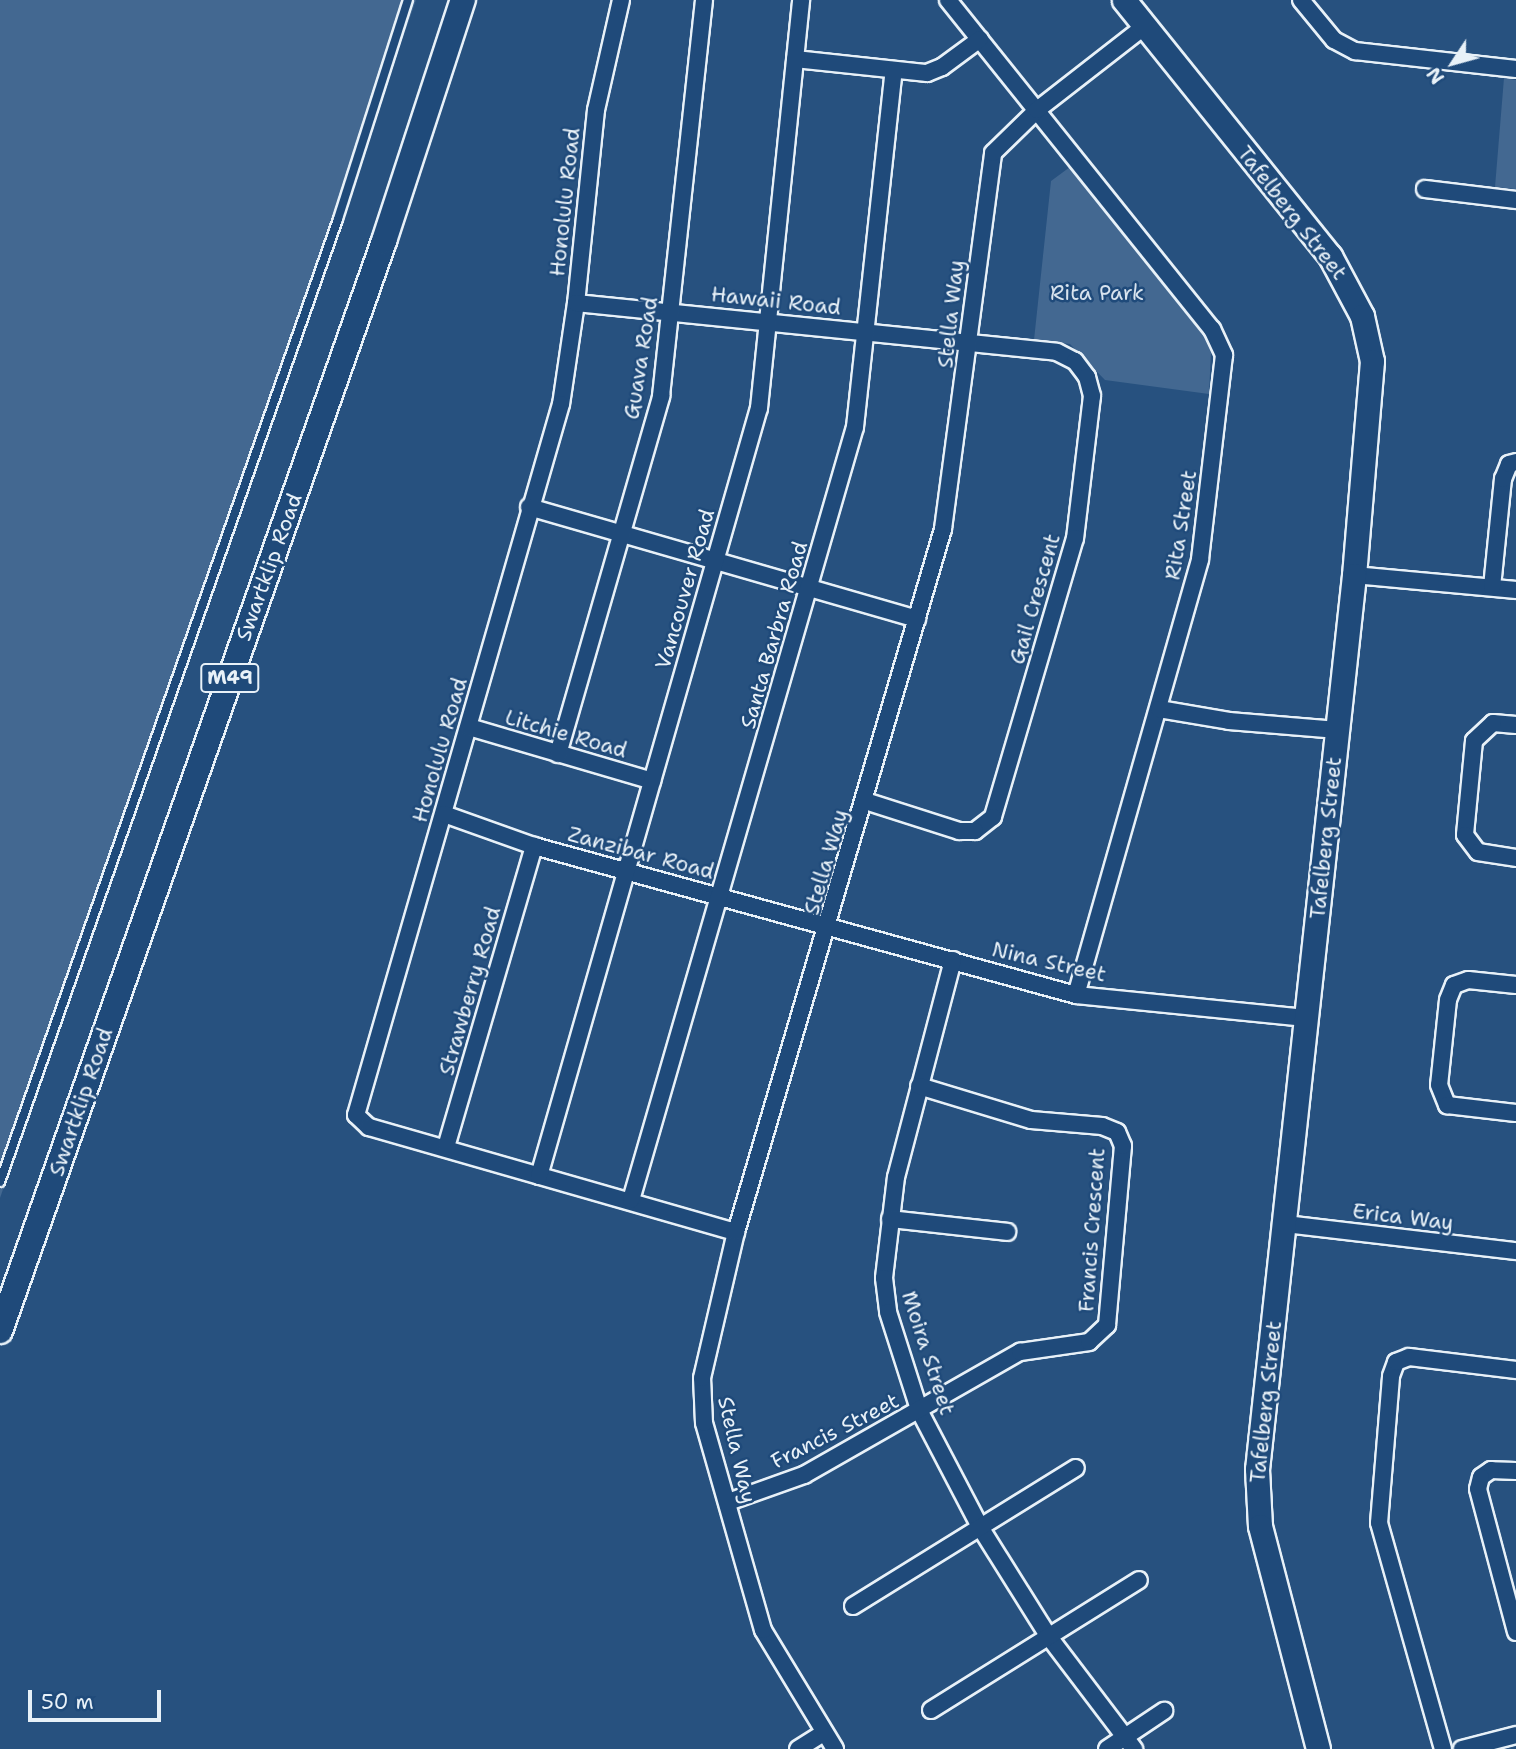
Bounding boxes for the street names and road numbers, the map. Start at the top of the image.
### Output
street label: Honolulu Road [545,126,585,278]
street label: Tafelberg Street [1232,141,1352,285]
street label: Stella Way [933,259,969,369]
street label: Hawaii Road [710,282,842,320]
street label: Guava Road [619,295,663,421]
street label: Rita Street [1160,468,1202,582]
street label: Swartklip Road [231,490,307,644]
street label: Vancouver Road [650,506,720,672]
street label: Gail Crescent [1004,531,1066,667]
street label: Santa Barbra Road [735,538,813,732]
road number: M49 [200,663,260,694]
street label: Honolulu Road [407,675,473,825]
street label: Litchie Road [502,705,630,763]
street label: Tafelberg Street [1305,756,1347,920]
street label: Stella Way [799,806,853,918]
street label: Zanzibar Road [565,821,717,885]
street label: Strawberry Road [434,904,506,1078]
street label: Nina Street [989,937,1109,987]
street label: Swartklip Road [44,1025,118,1179]
street label: Francis Crescent [1074,1147,1110,1313]
street label: Erica Way [1351,1198,1455,1236]
street label: Moira Street [896,1288,960,1418]
street label: Tafelberg Street [1245,1320,1287,1484]
street label: Francis Street [767,1388,903,1474]
street label: Stella Way [713,1394,761,1506]

